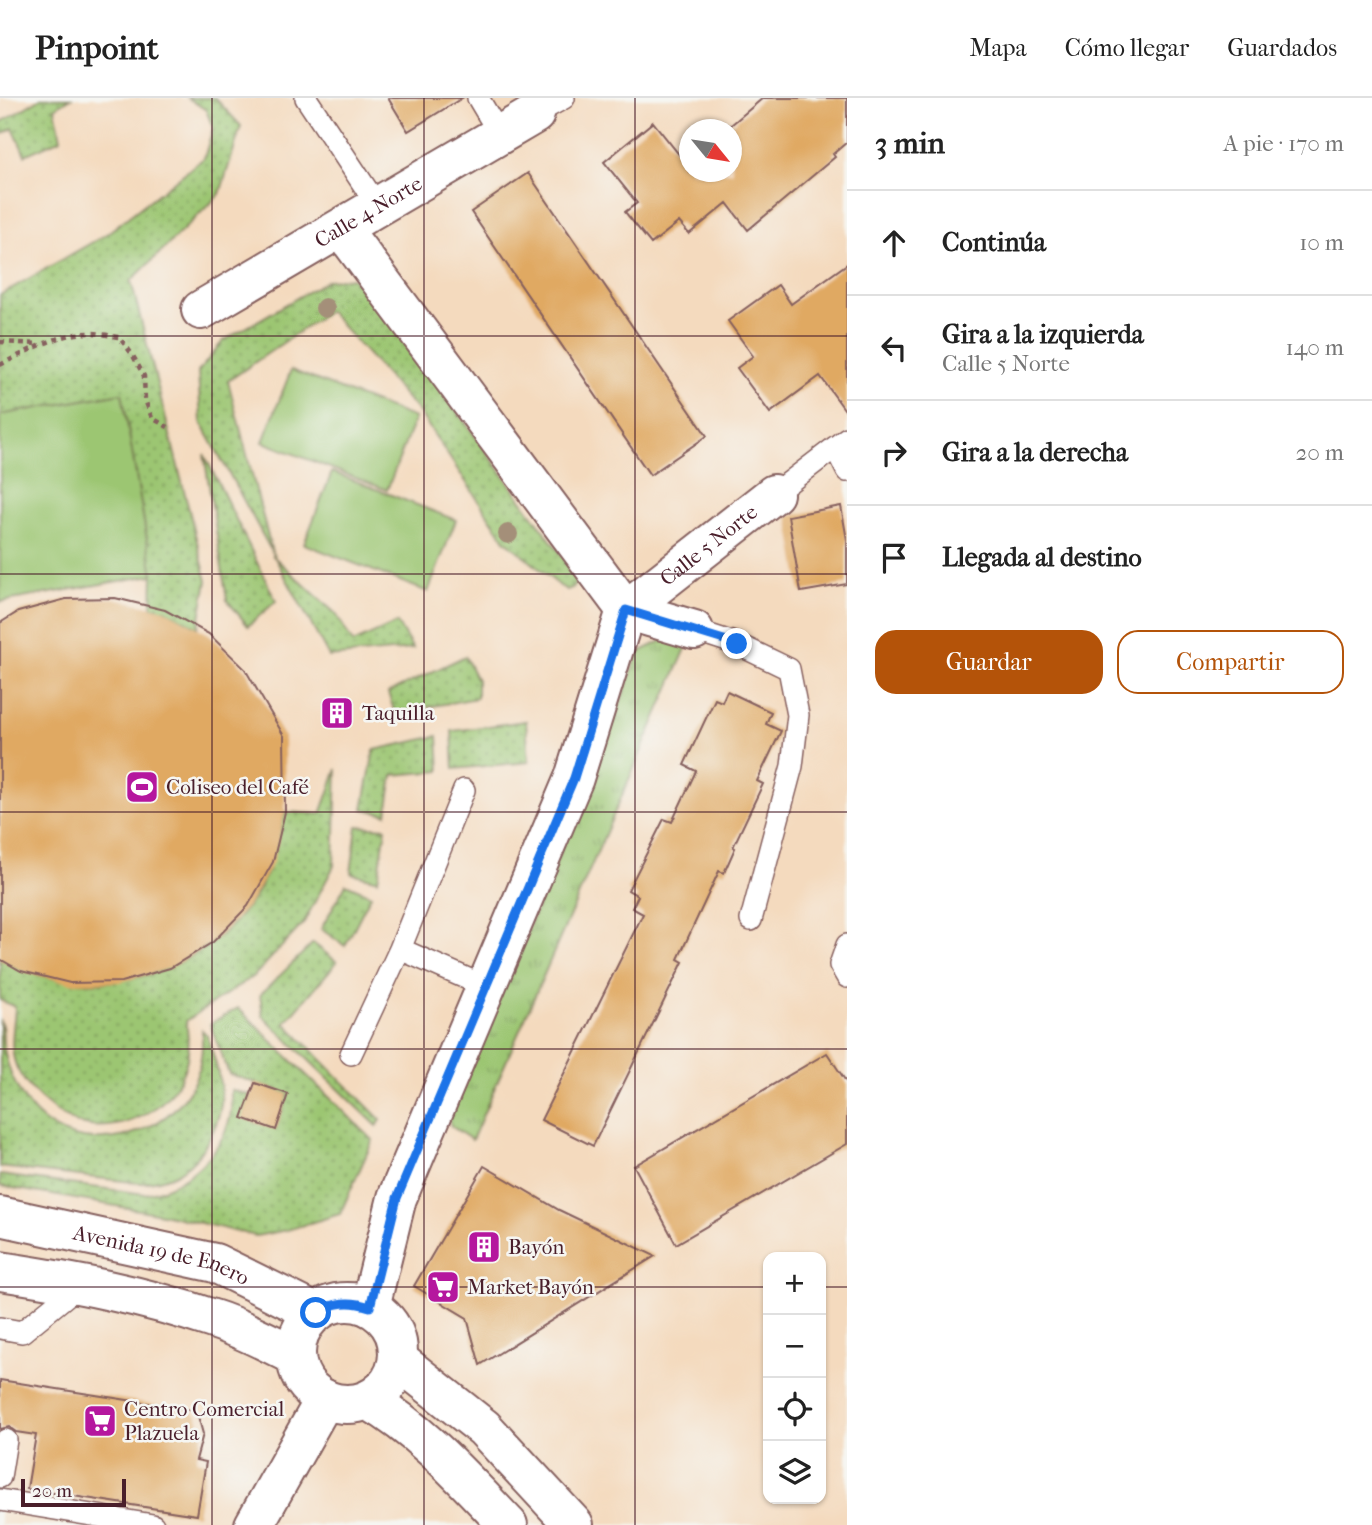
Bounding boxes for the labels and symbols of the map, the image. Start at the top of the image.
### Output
north arrow [679,119,742,182]
street label: Calle 4 Norte [310,171,426,253]
street label: Calle 5 Norte [655,500,762,591]
route end [721,628,752,659]
building icon: Taquilla [318,694,356,732]
place label: Taquilla [362,701,435,725]
sports icon: Coliseo del Café [123,768,161,806]
place label: Coliseo del Café [166,775,309,799]
street label: Avenida 19 de Enero [70,1220,253,1290]
building icon: Bayón [465,1228,503,1266]
place label: Bayón [508,1235,565,1259]
supermarket icon: Market Bayón [424,1268,462,1306]
place label: Market Bayón [467,1275,594,1299]
route start [300,1297,331,1328]
place label: Centro Comercial Plazuela [124,1397,284,1445]
supermarket icon: Centro Comercial Plazuela [81,1402,119,1440]
scale bar [21,1476,126,1508]

